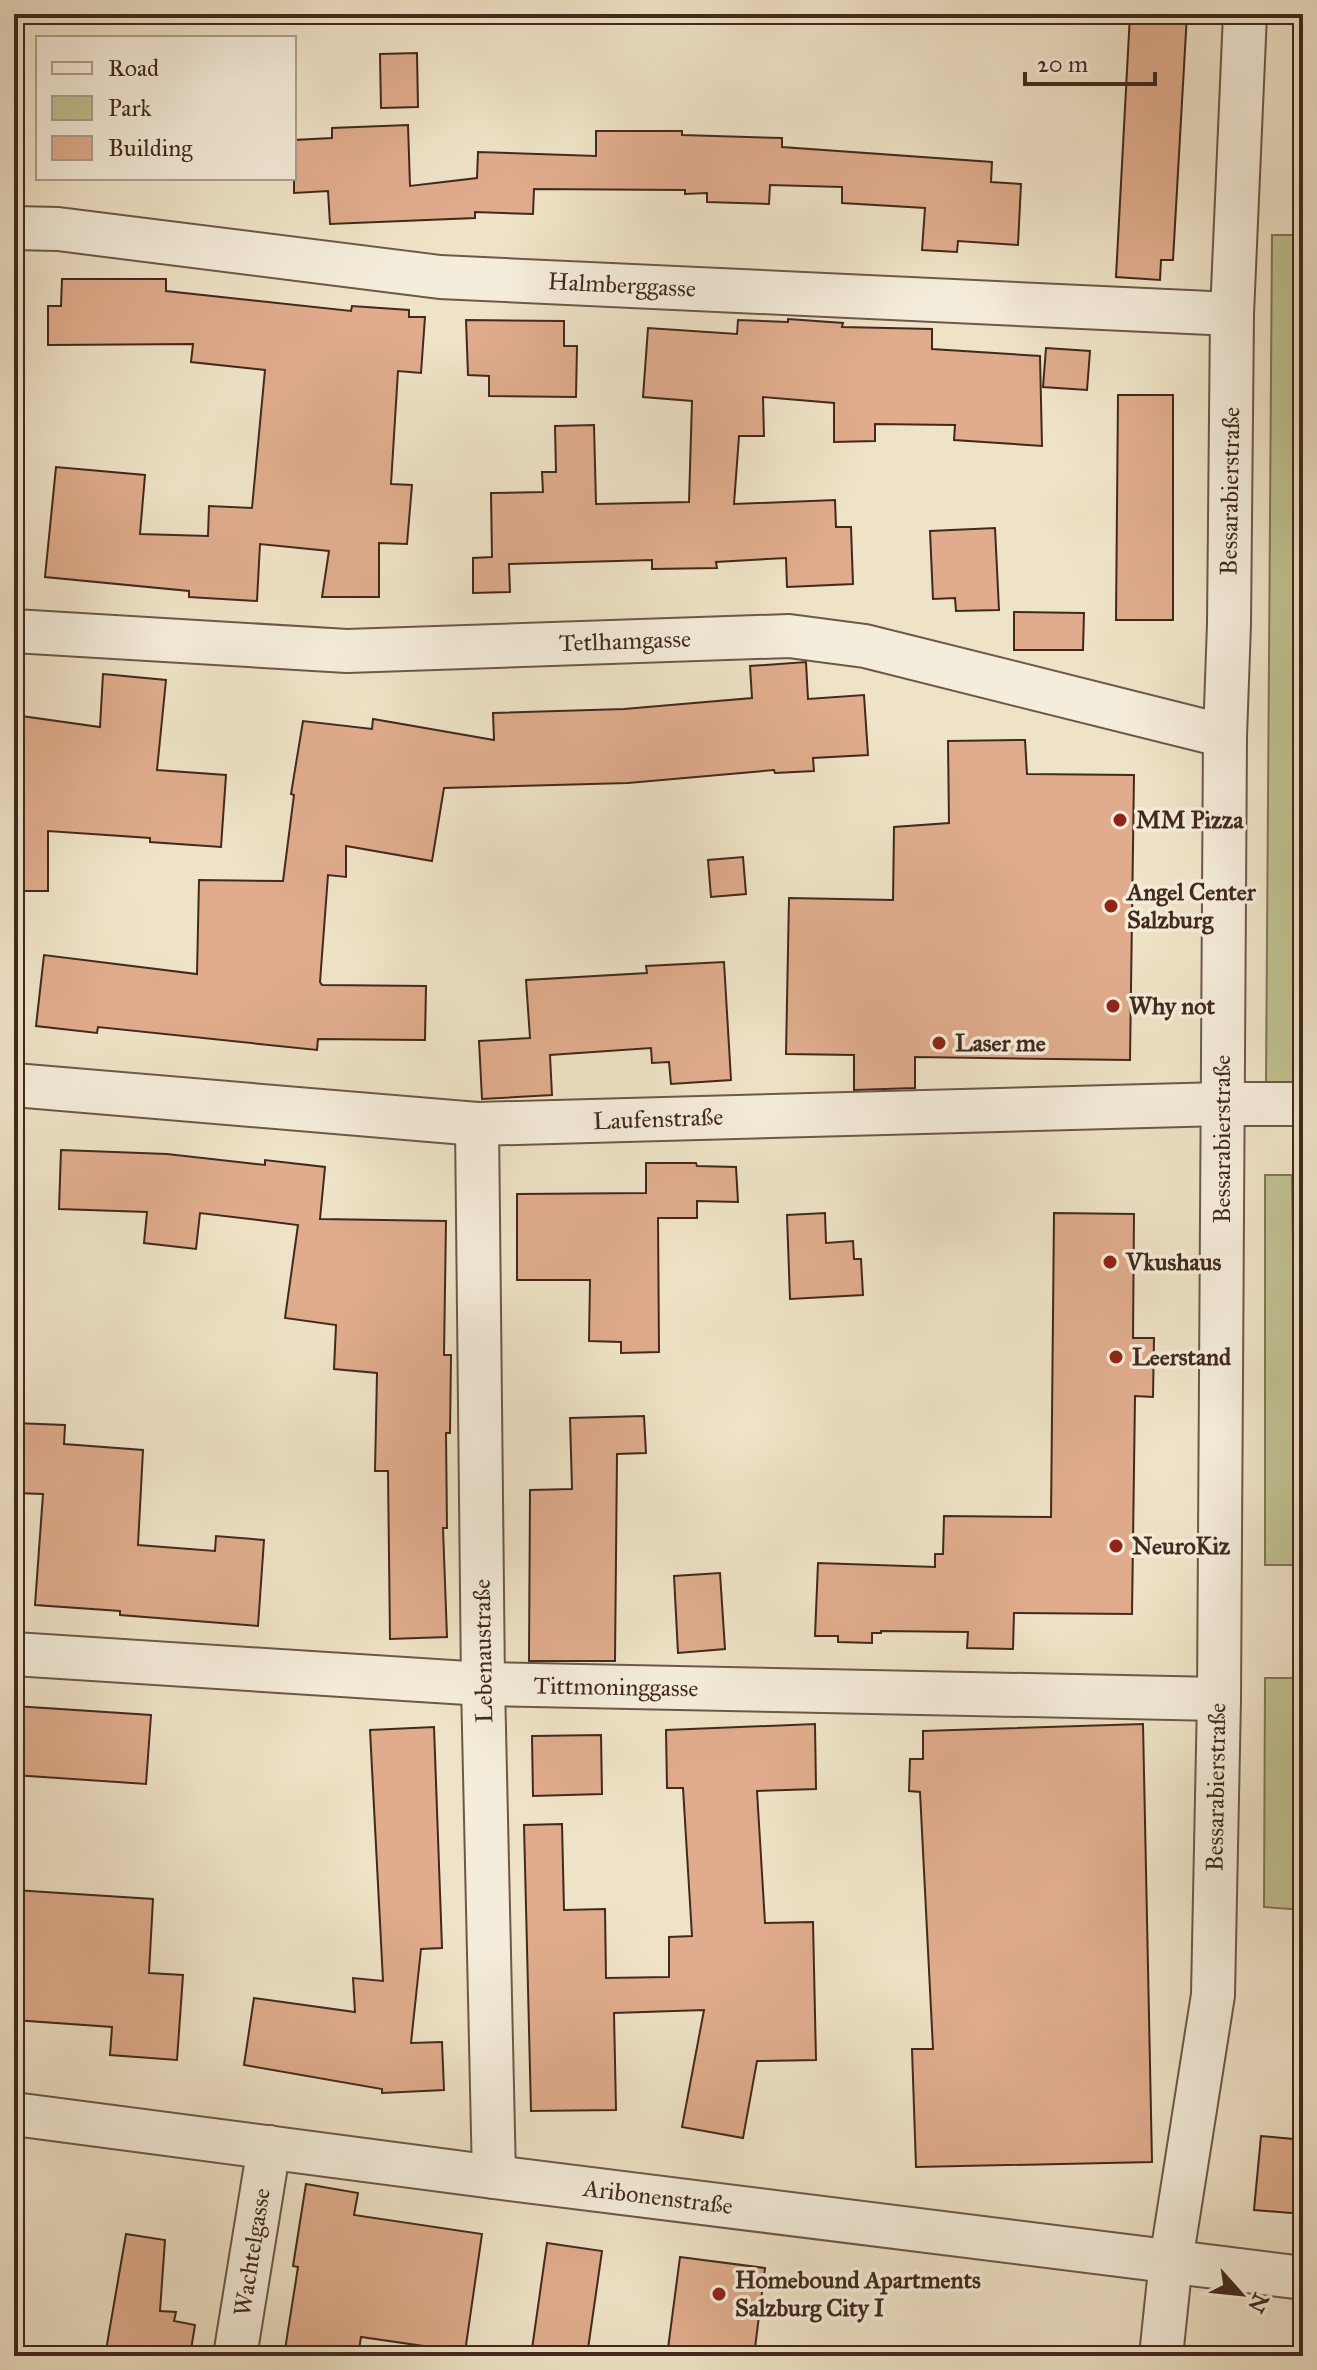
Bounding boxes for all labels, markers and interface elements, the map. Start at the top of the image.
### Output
legend [36,36,296,180]
scale bar [1025,36,1155,86]
text: 20 m [1037,49,1088,79]
text: Road [108,53,159,83]
text: Park [108,93,152,123]
text: Building [108,133,193,163]
street label: Halmberggasse [547,266,697,304]
street label: Bessarabierstraße [1214,406,1246,576]
street label: Tetlhamgasse [559,624,691,658]
place label: MM Pizza [1136,805,1244,835]
marker: MM Pizza [1111,811,1129,829]
place label: Angel Center Salzburg [1125,877,1257,935]
marker: Angel Center Salzburg [1102,897,1120,915]
place label: Why not [1129,991,1216,1021]
marker: Why not [1104,997,1122,1015]
place label: Laser me [955,1028,1046,1058]
marker: Laser me [930,1034,948,1052]
street label: Bessarabierstraße [1207,1055,1237,1223]
street label: Laufenstraße [592,1102,724,1136]
place label: Vkushaus [1125,1247,1221,1277]
marker: Vkushaus [1101,1253,1119,1271]
place label: Leerstand [1132,1342,1232,1372]
marker: Leerstand [1107,1348,1125,1366]
place label: NeuroKiz [1132,1531,1231,1561]
marker: NeuroKiz [1107,1537,1125,1555]
street label: Lebenaustraße [467,1579,499,1723]
street label: Tittmoninggasse [533,1671,699,1703]
street label: Bessarabierstraße [1200,1702,1232,1872]
street label: Aribonenstraße [581,2173,734,2221]
street label: Wachtelgasse [227,2186,277,2318]
north arrow [1201,2254,1281,2334]
place label: Homebound Apartments Salzburg City I [735,2265,981,2323]
marker: Homebound Apartments Salzburg City I [710,2285,728,2303]
text: N [1242,2288,1275,2318]

